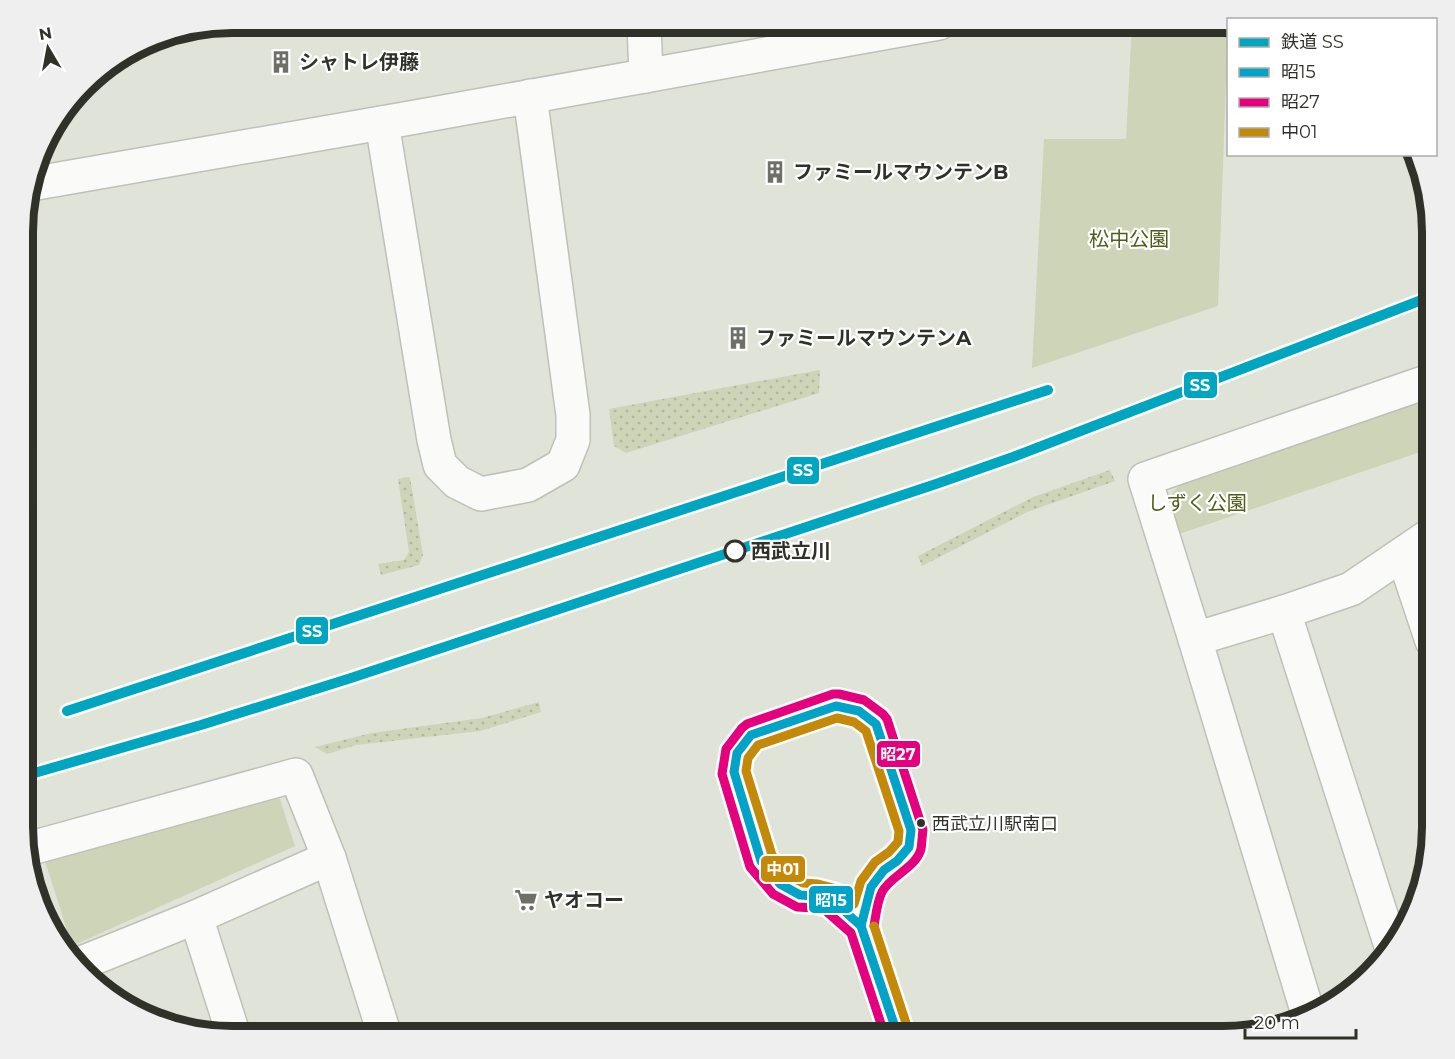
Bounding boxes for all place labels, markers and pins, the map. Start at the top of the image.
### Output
building icon: シャトレ伊藤 [268,49,294,75]
place label: シャトレ伊藤 [299,50,419,74]
building icon: ファミールマウンテンB [762,159,788,185]
place label: ファミールマウンテンB [793,160,1008,184]
building icon: ファミールマウンテンA [725,325,751,351]
place label: ファミールマウンテンA [756,326,972,350]
place label: 西武立川 [751,539,831,563]
marker: 西武立川 [724,540,746,562]
place label: 西武立川駅南口 [932,813,1058,835]
marker: 西武立川駅南口 [915,817,927,829]
supermarket icon: ヤオコー [513,887,539,913]
place label: ヤオコー [544,888,624,912]

